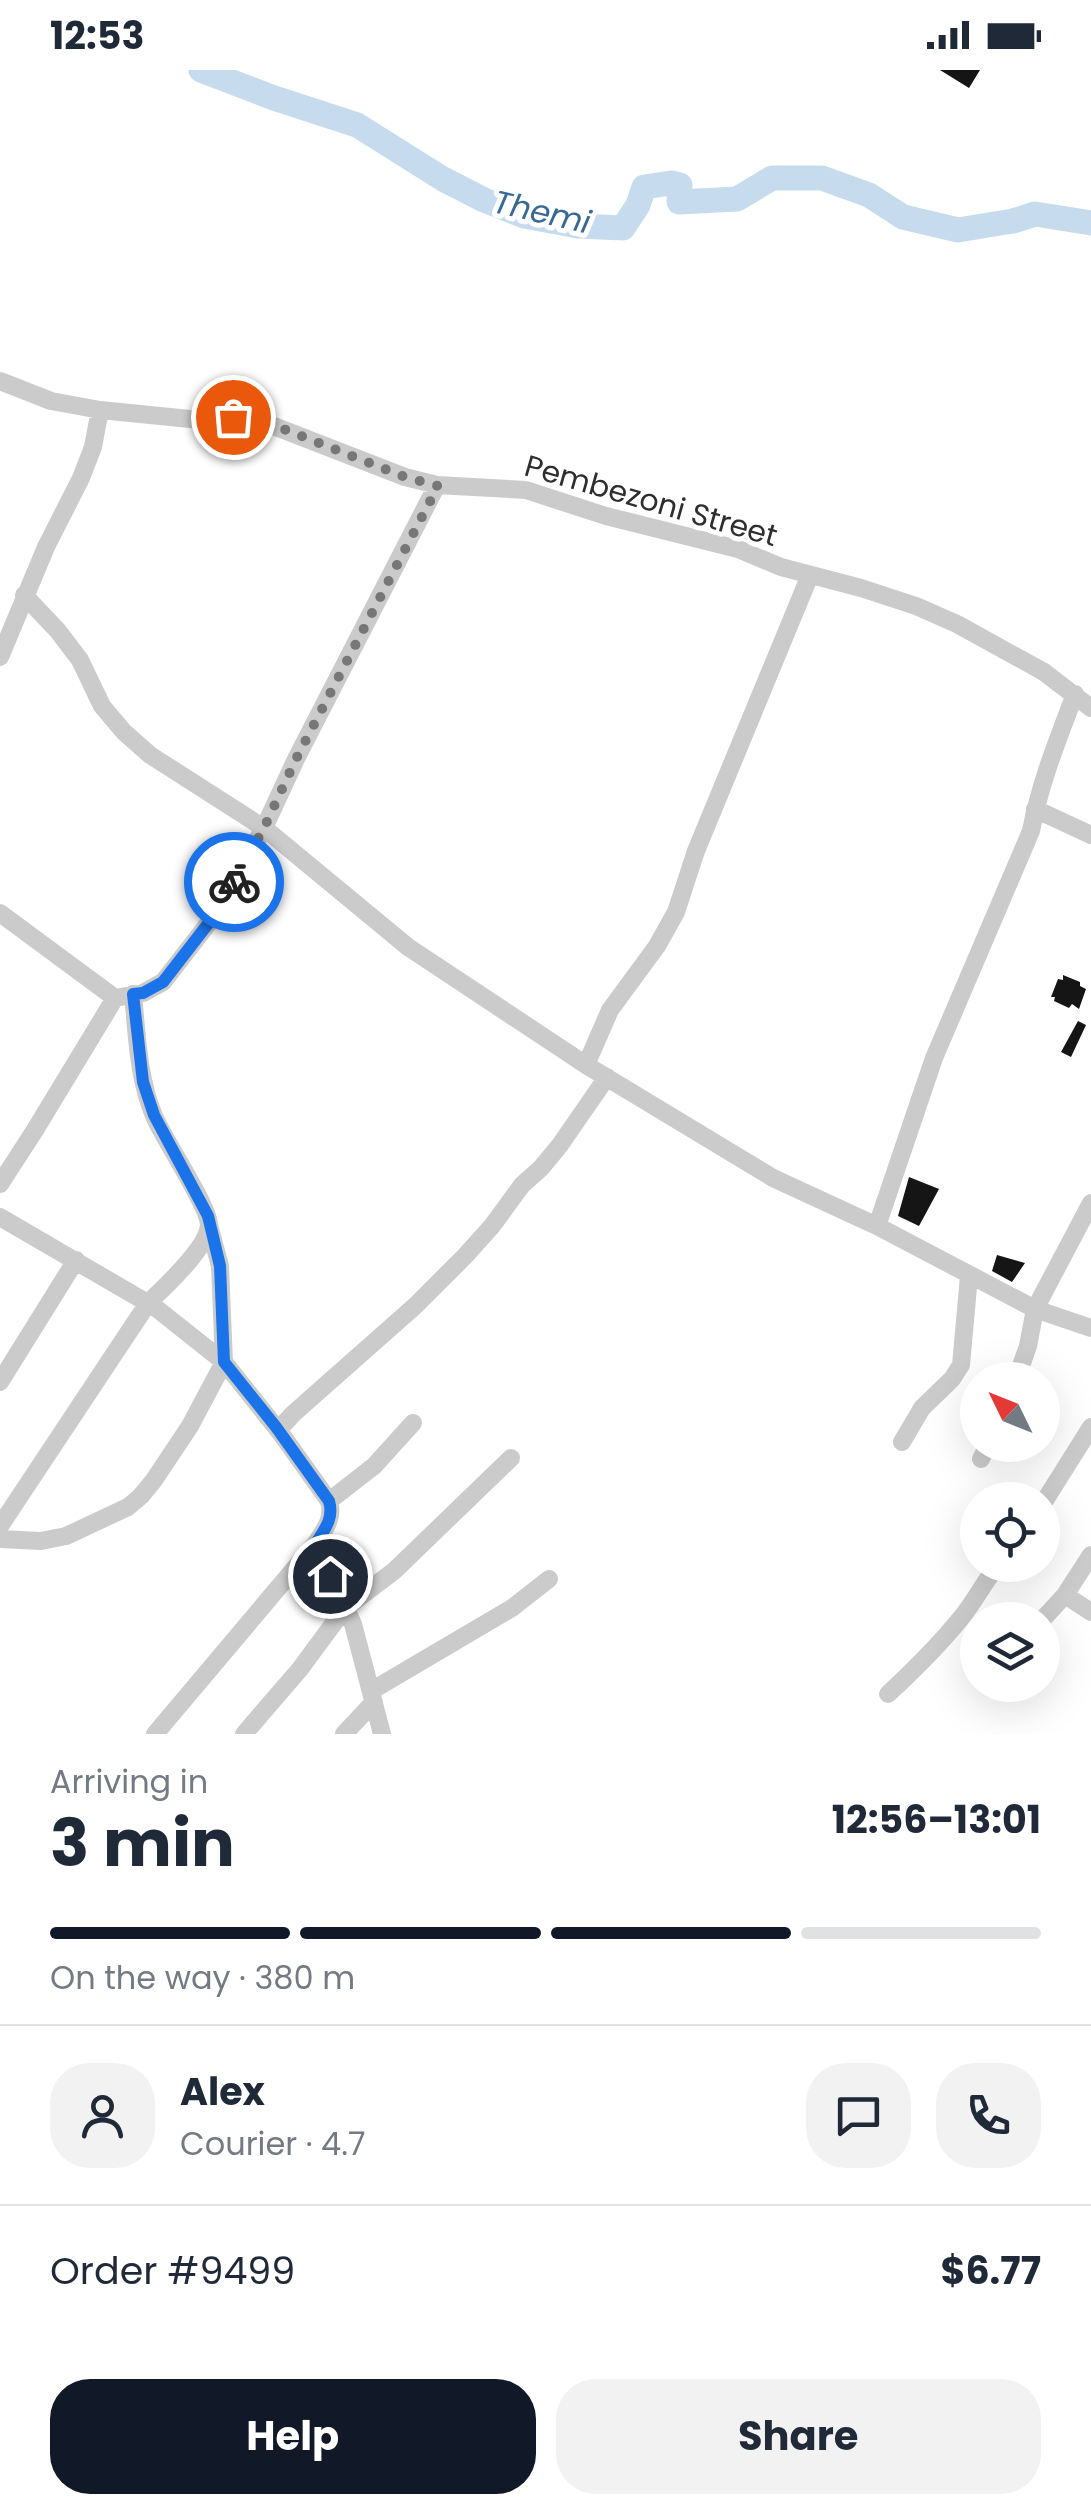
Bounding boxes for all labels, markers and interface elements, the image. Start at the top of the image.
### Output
text: 12:53 [50,9,144,62]
water label: Themi [489,179,596,245]
pin [191,375,276,460]
icon: bag [206,390,261,445]
street label: Pembezoni Street [520,444,783,557]
courier [184,832,284,932]
icon: bike [207,855,262,910]
north arrow [960,1362,1060,1462]
map controls [960,1362,1060,1702]
button: locate [960,1482,1060,1582]
pin [288,1534,373,1619]
icon: home [303,1549,358,1604]
button: layers [960,1602,1060,1702]
text: Arriving in [50,1759,208,1804]
text: 12:56–13:01 [832,1793,1041,1846]
text: 3 min [50,1798,235,1889]
text: On the way · 380 m [50,1955,355,2000]
button: person [50,2063,155,2168]
button: chat [806,2063,911,2168]
button: phone [936,2063,1041,2168]
text: Alex [180,2065,265,2118]
text: Courier · 4.7 [180,2121,365,2166]
text: Order #9499 [50,2244,295,2297]
text: $6.77 [940,2244,1041,2297]
button: Help [50,2379,536,2494]
button: Share [556,2379,1041,2494]

